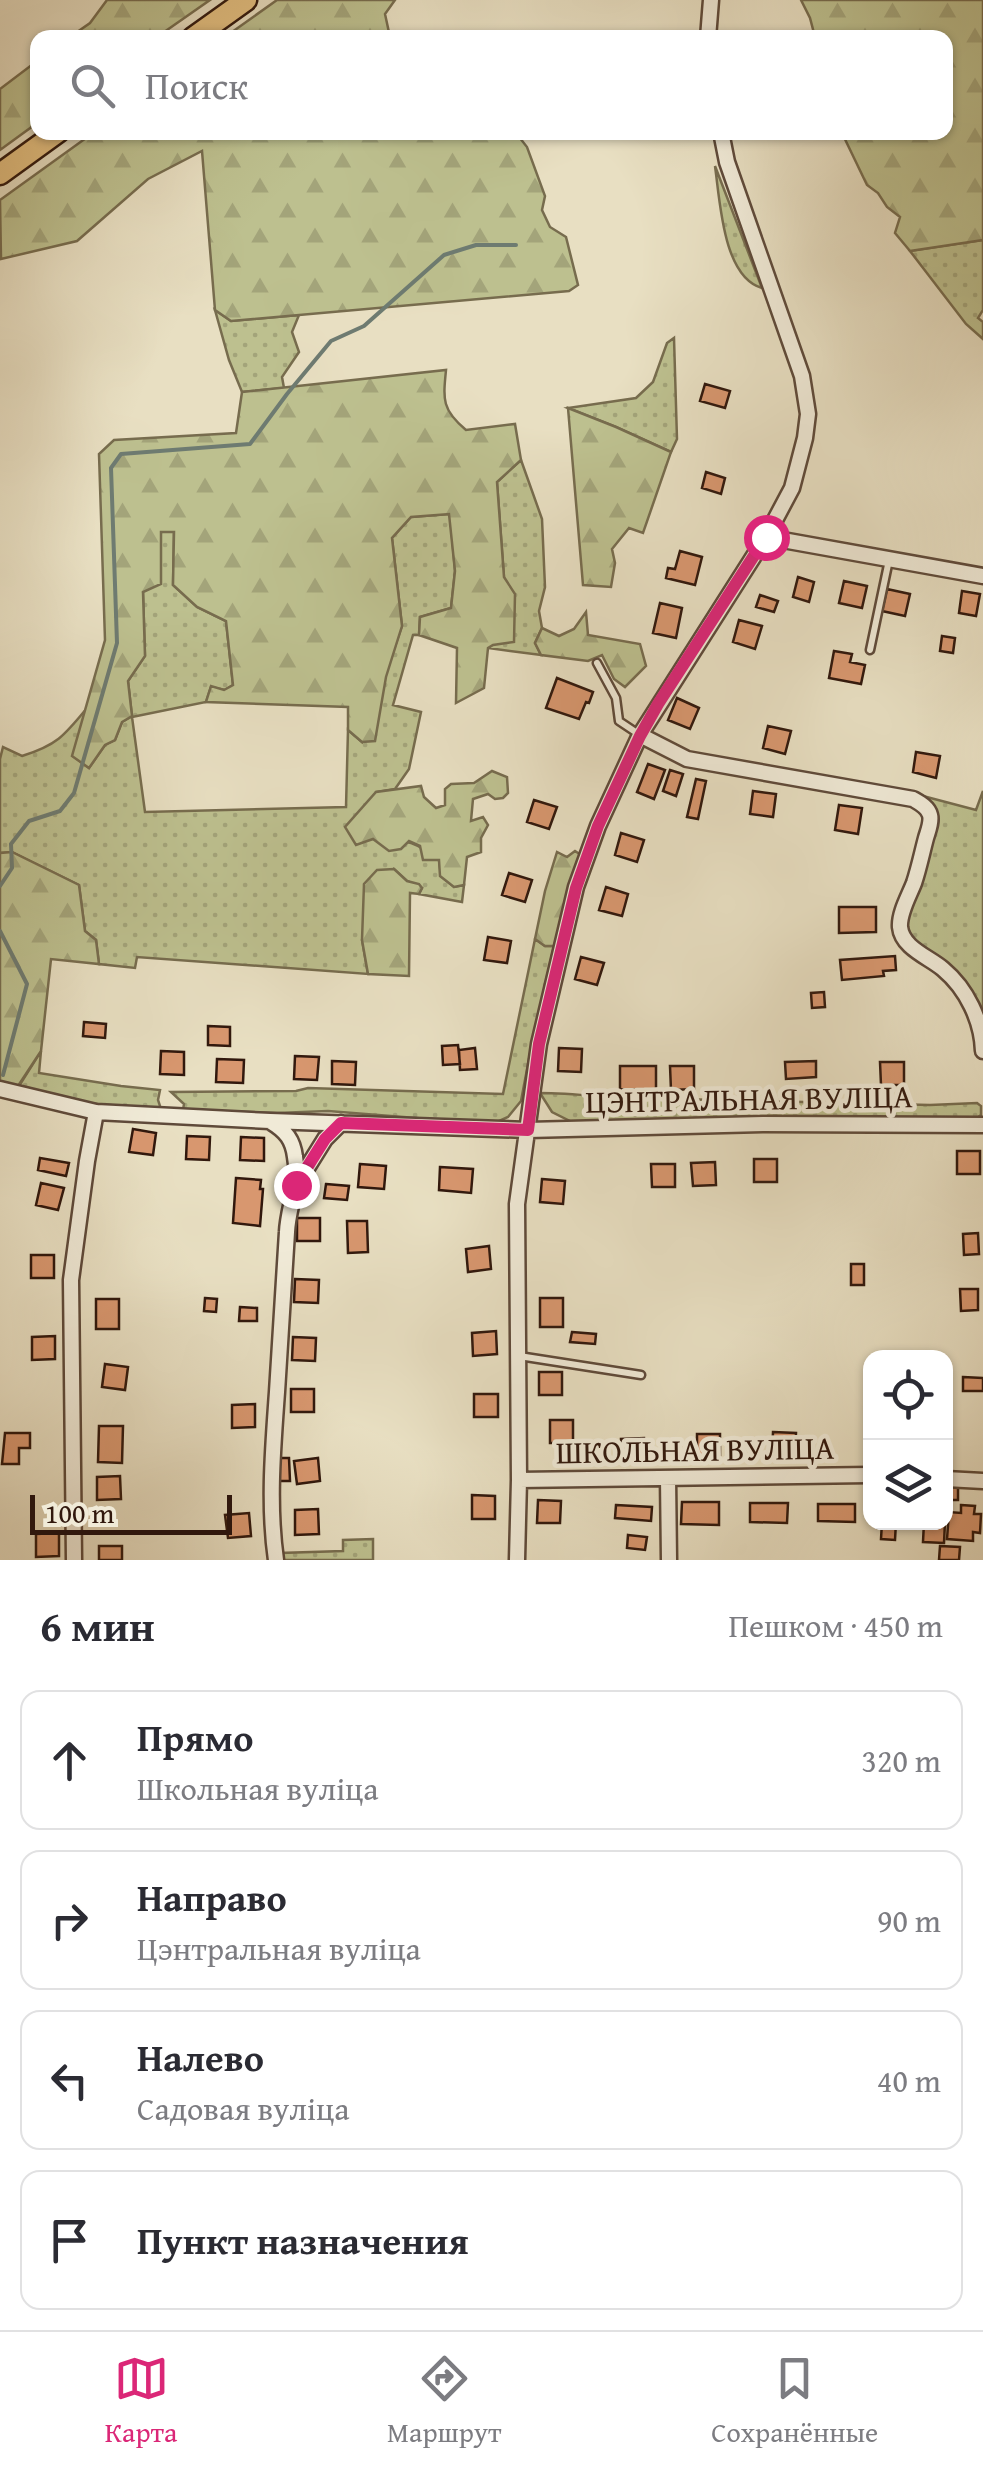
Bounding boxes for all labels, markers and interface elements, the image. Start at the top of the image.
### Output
search box [30,30,953,140]
text: Поиск [145,57,248,113]
icon: search [65,58,120,113]
route start [744,515,790,561]
street label: ЦЭНТРАЛЬНАЯ ВУЛІЦА [585,1072,914,1125]
route end [274,1163,320,1209]
map controls [863,1350,953,1530]
button: locate [863,1350,953,1440]
street label: ШКОЛЬНАЯ ВУЛІЦА [555,1424,835,1475]
button: layers [863,1440,953,1530]
scale bar [30,1490,232,1534]
text: 100 m [45,1492,114,1533]
text: 6 мин [40,1595,155,1656]
text: Пешком · 450 m [728,1602,943,1649]
text: Прямо [137,1709,253,1765]
icon: ahead [42,1733,97,1788]
text: 320 m [862,1737,941,1784]
text: Школьная вуліца [137,1765,379,1812]
text: Направо [137,1869,287,1925]
icon: right [42,1893,97,1948]
text: 90 m [877,1897,941,1944]
text: Цэнтральная вуліца [137,1925,421,1972]
text: Налево [137,2029,264,2085]
icon: left [42,2053,97,2108]
text: 40 m [877,2057,941,2104]
text: Садовая вуліца [137,2085,349,2132]
text: Пункт назначения [137,2212,469,2268]
icon: arrive [42,2213,97,2268]
tab: Карта [105,2351,177,2452]
tab: Маршрут [387,2351,502,2452]
tab: Сохранённые [711,2351,878,2452]

